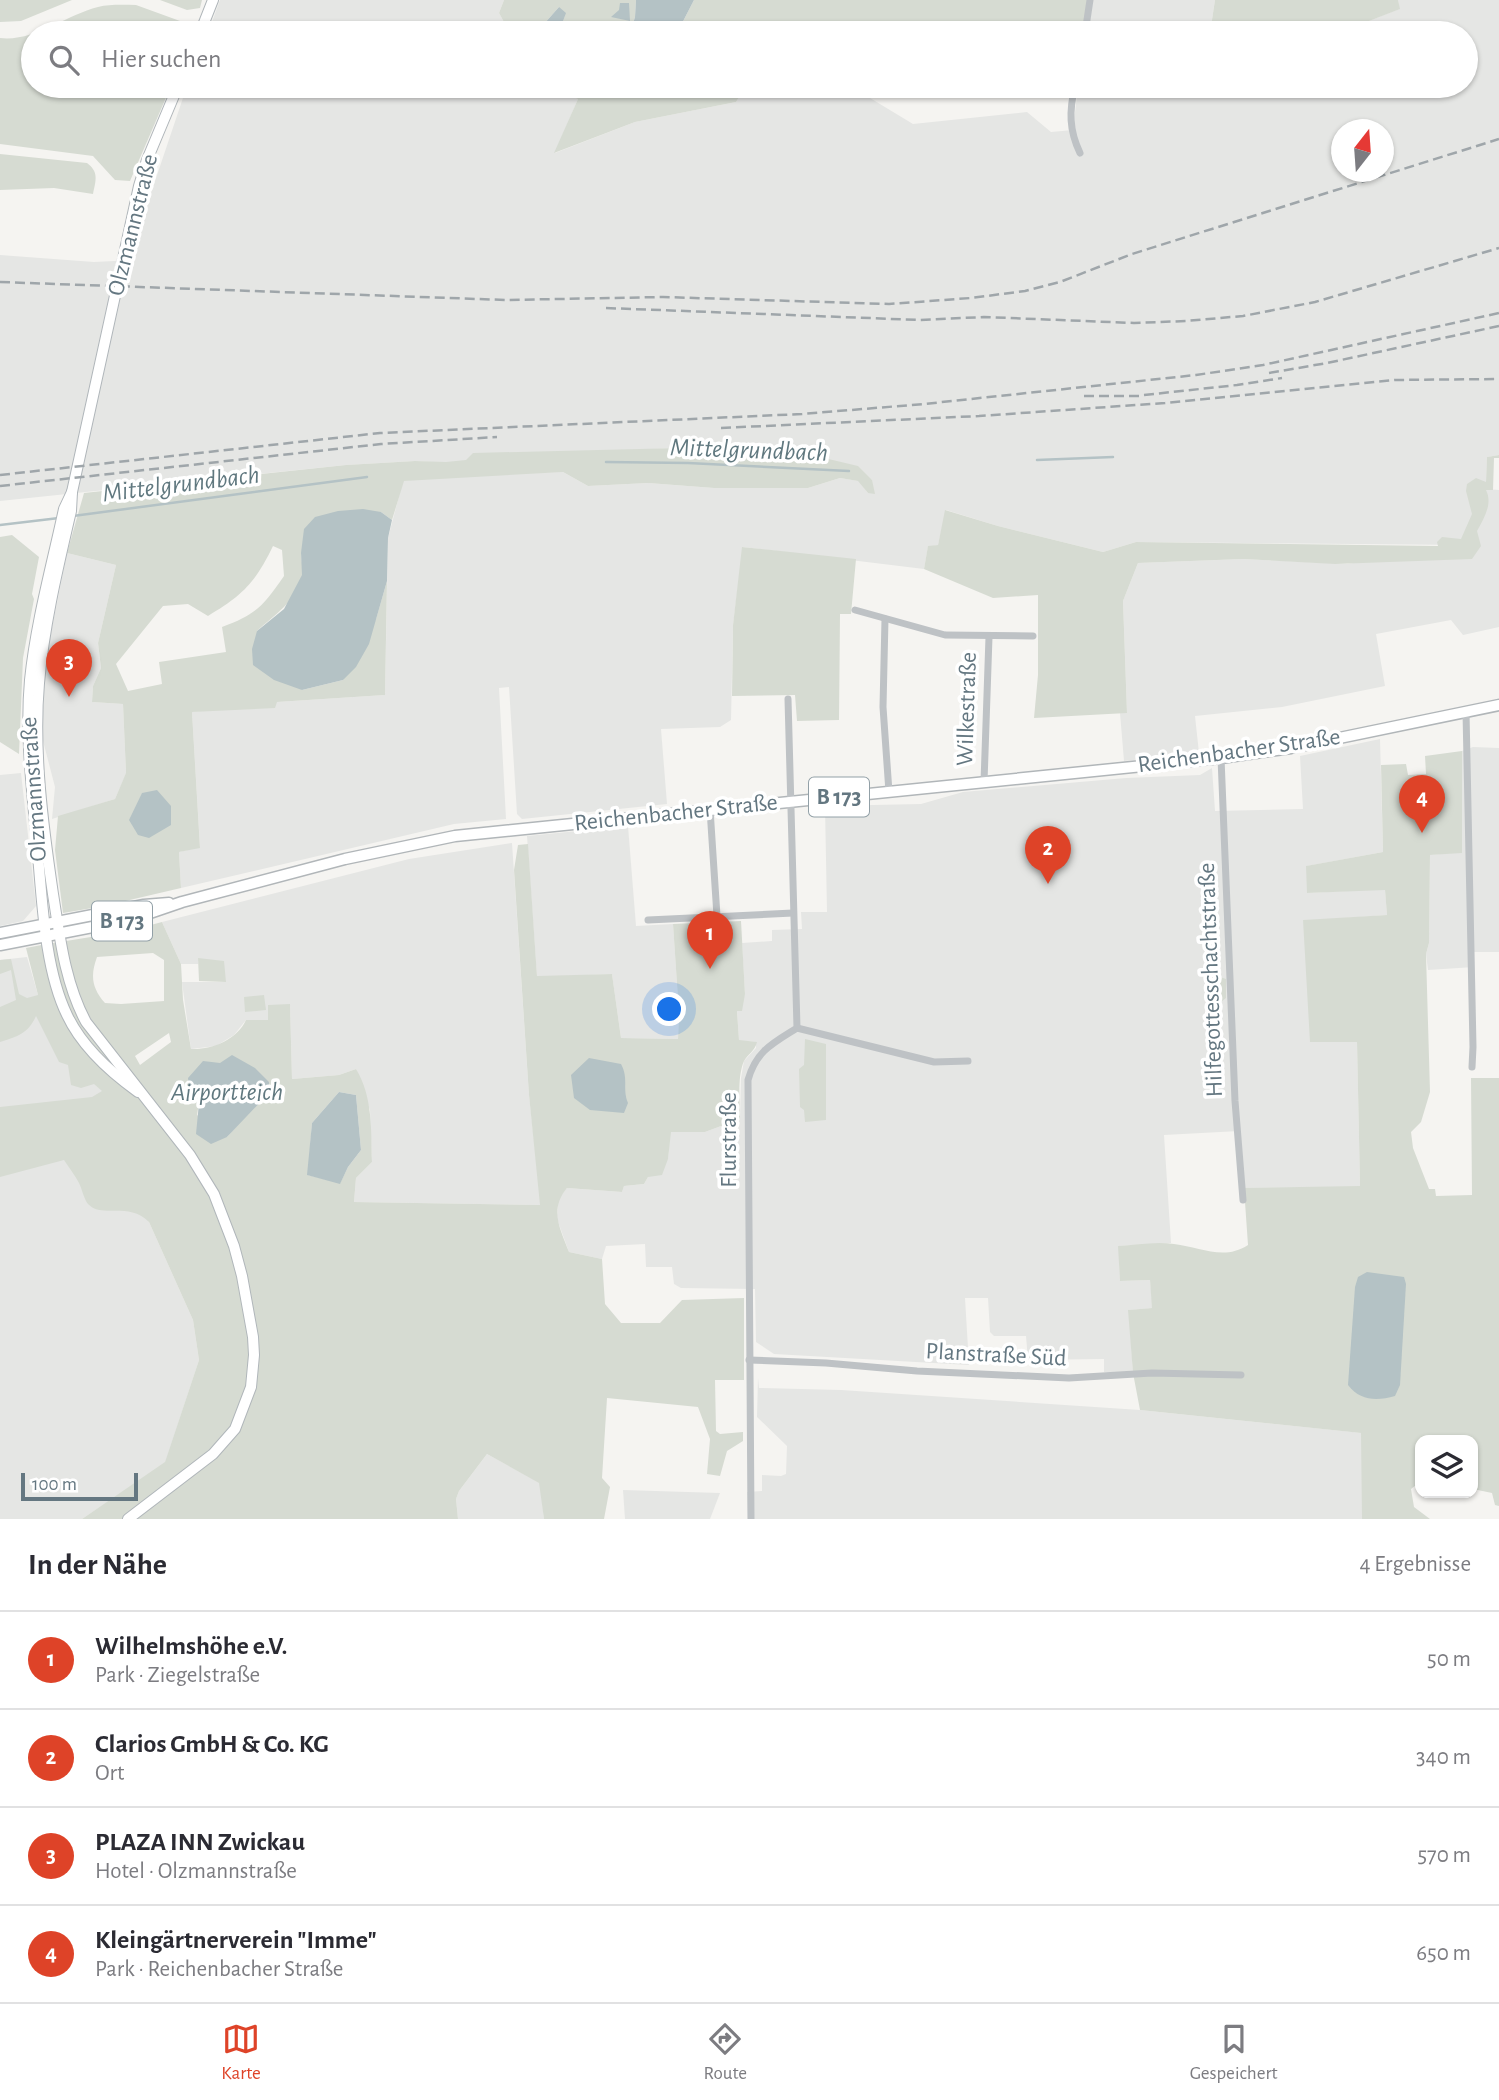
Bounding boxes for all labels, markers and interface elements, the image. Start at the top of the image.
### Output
search box [21,21,1478,98]
icon: search [45,41,83,79]
text: Hier suchen [101,46,222,72]
north arrow [1331,119,1394,182]
street label: Olzmannstraße [104,152,162,298]
water label: Mittelgrundbach [670,434,828,466]
water label: Mittelgrundbach [101,461,261,507]
pin: 3 [46,639,92,697]
street label: Wilkestraße [953,651,981,767]
street label: Olzmannstraße [17,716,51,862]
street label: Reichenbacher Straße [1136,725,1342,777]
pin: 4 [1399,775,1445,833]
road number: B 173 [809,778,869,817]
street label: Reichenbacher Straße [573,790,779,836]
pin: 2 [1025,826,1071,884]
street label: Hilfegottesschachtstraße [1195,862,1227,1098]
road number: B 173 [92,902,152,940]
pin: 1 [687,911,733,969]
your location [652,992,686,1026]
water label: Airportteich [170,1079,283,1105]
street label: Flurstraße [717,1092,741,1188]
street label: Planstraße Süd [925,1339,1067,1371]
map controls [1415,1435,1478,1498]
button: layers [1415,1435,1478,1498]
scale bar [21,1470,138,1502]
text: 100 m [32,1475,77,1494]
text: In der Nähe [28,1550,167,1580]
text: 4 Ergebnisse [1359,1553,1471,1576]
text: Wilhelmshöhe e.V. [95,1633,287,1659]
text: 1 [47,1648,55,1671]
text: 50 m [1427,1648,1471,1671]
text: Park · Ziegelstraße [95,1664,260,1687]
text: Clarios GmbH & Co. KG [95,1731,329,1757]
text: 2 [46,1746,56,1769]
text: 340 m [1416,1746,1471,1769]
text: Ort [95,1762,124,1785]
text: PLAZA INN Zwickau [95,1829,305,1855]
text: 3 [46,1844,56,1867]
text: 570 m [1417,1844,1471,1867]
text: Hotel · Olzmannstraße [95,1860,297,1883]
text: Kleingärtnerverein "Imme" [95,1927,377,1953]
text: 4 [45,1942,57,1965]
text: 650 m [1416,1942,1471,1965]
text: Park · Reichenbacher Straße [95,1958,343,1981]
tab: Karte [221,2020,261,2085]
tab: Route [704,2020,747,2085]
tab: Gespeichert [1190,2020,1278,2085]

